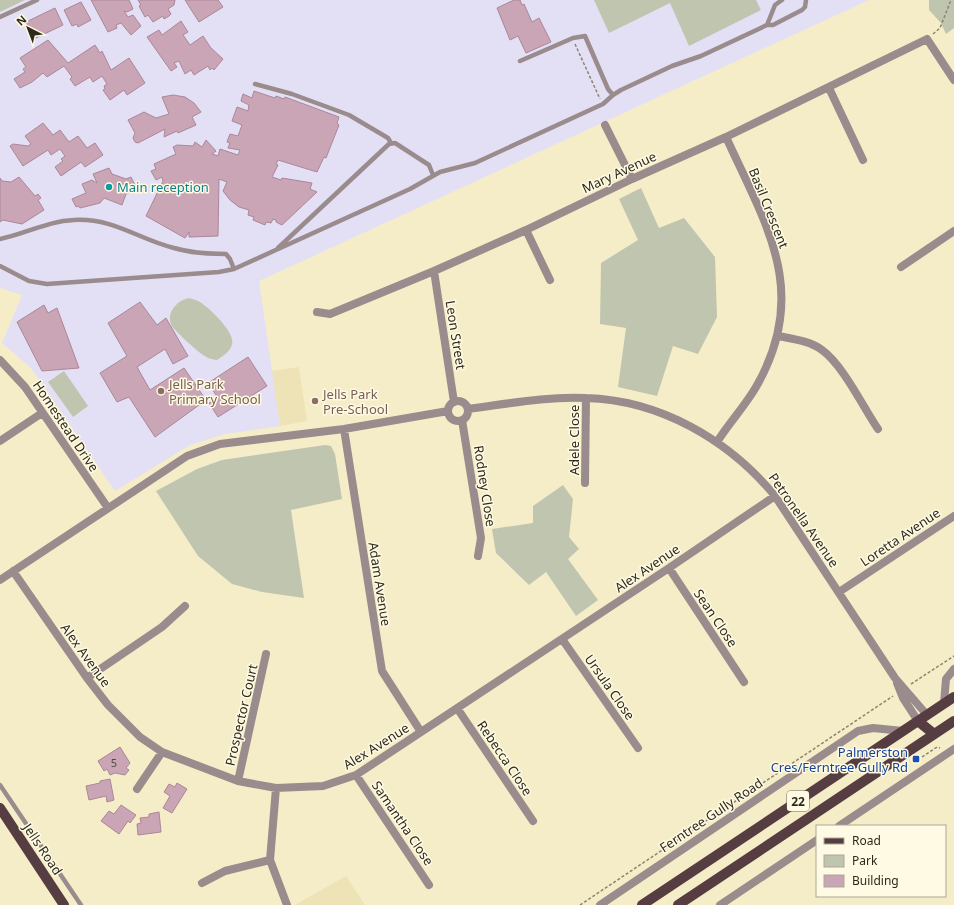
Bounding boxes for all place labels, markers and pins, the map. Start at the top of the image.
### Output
place label: Main reception [117,178,209,196]
marker: Main reception [104,182,114,192]
place label: Jells Park Primary School [167,375,261,408]
place label: Jells Park Pre-School [321,385,388,418]
marker: Jells Park Primary School [156,386,166,396]
marker: Jells Park Pre-School [310,396,320,406]
place label: Palmerston Cres/Ferntree Gully Rd [771,743,908,776]
marker: Palmerston Cres/Ferntree Gully Rd [911,754,921,764]

